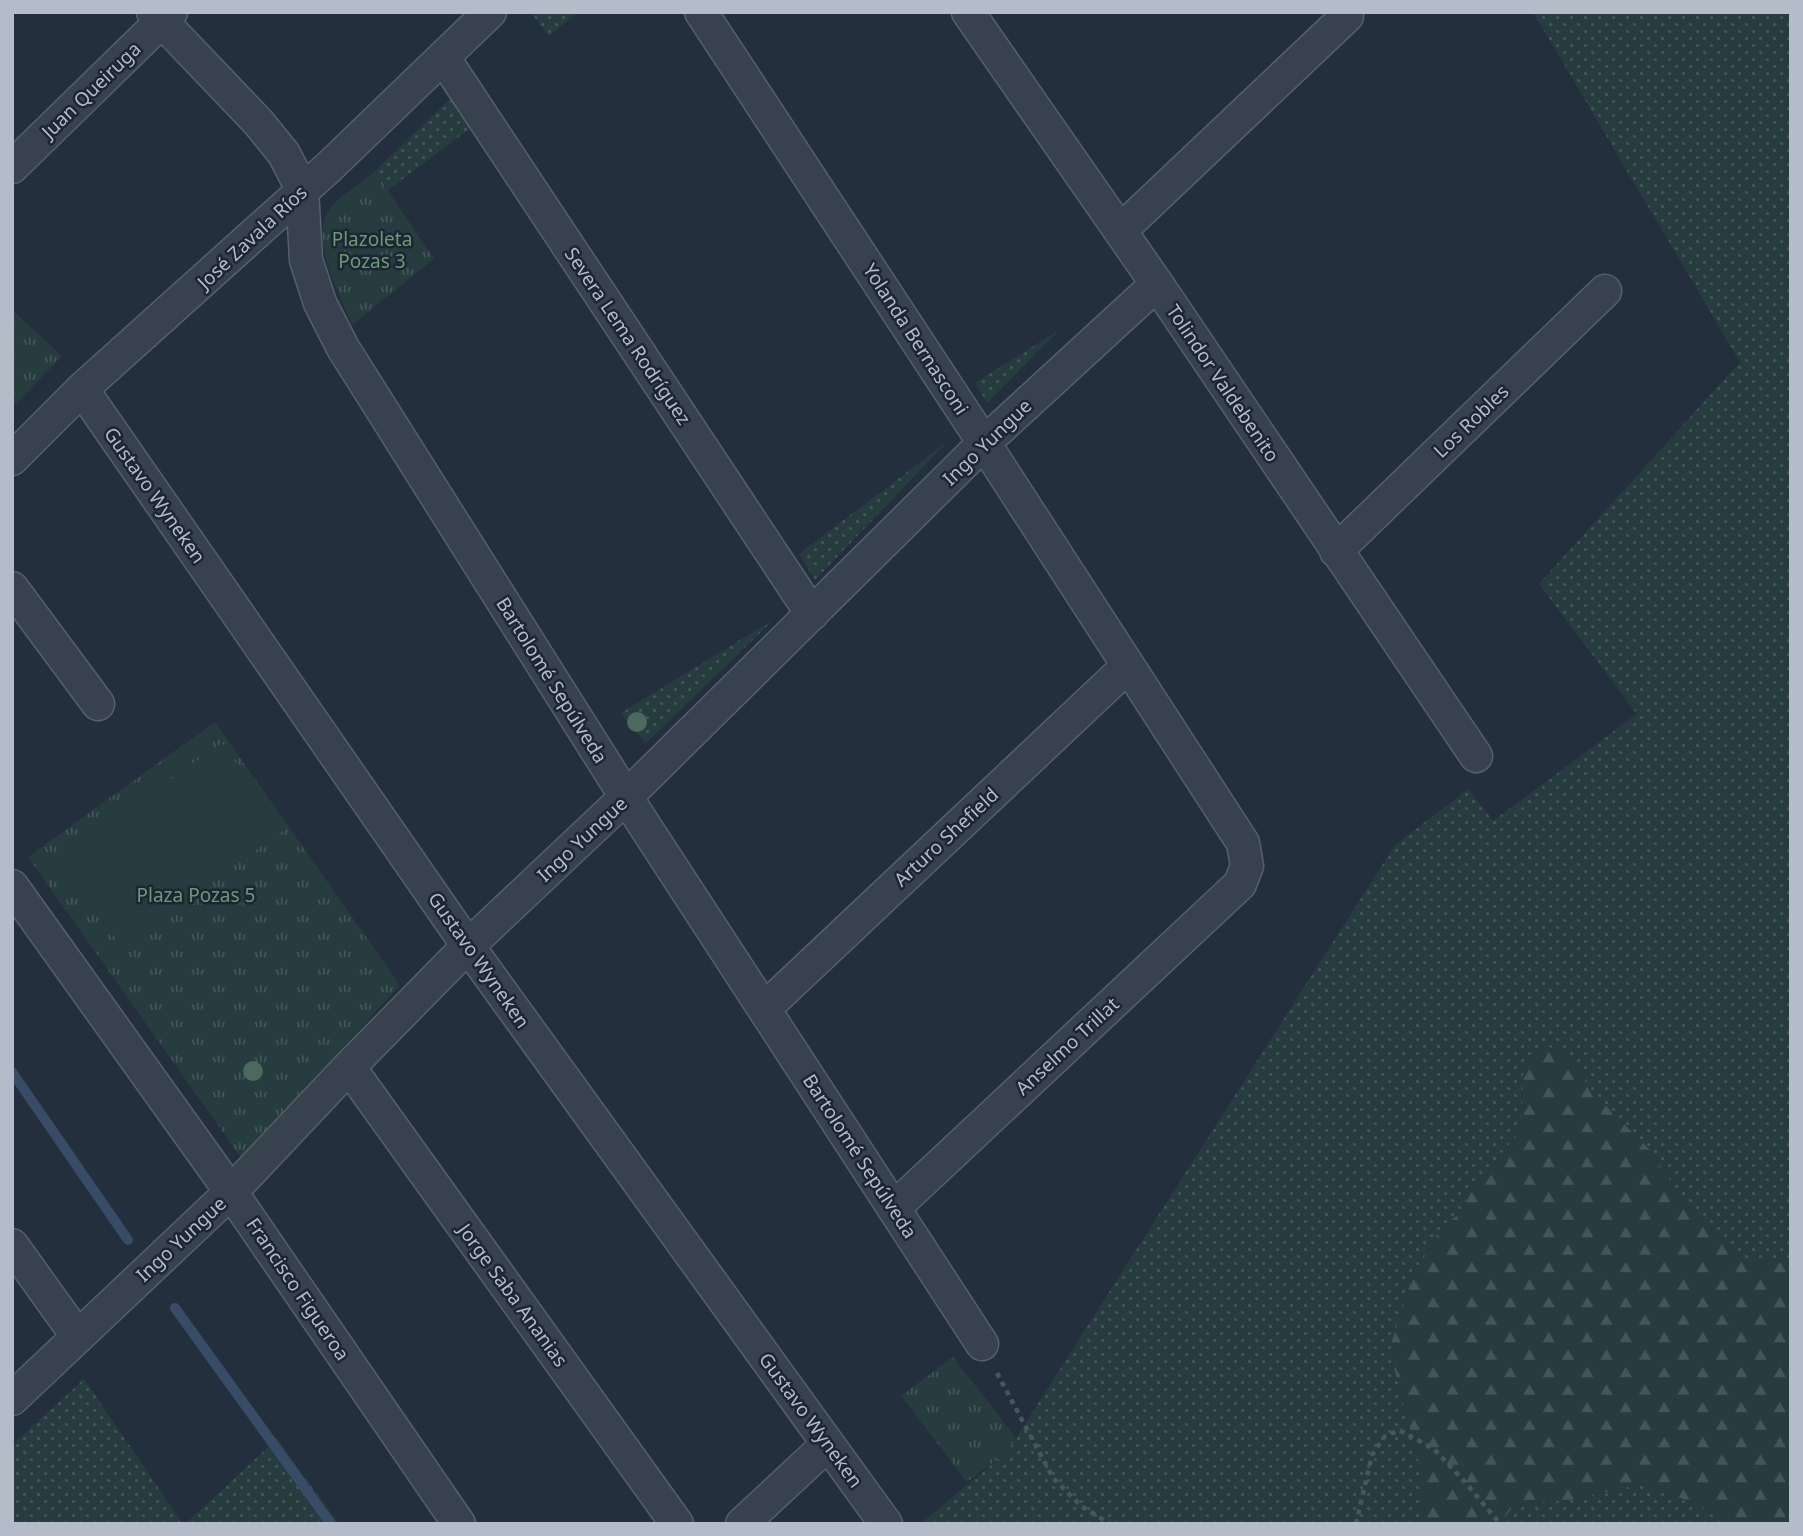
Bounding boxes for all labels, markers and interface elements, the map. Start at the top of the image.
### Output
street label: Juan Queiruga [34,36,146,145]
street label: José Zavala Ríos [190,179,312,296]
park label: Plazoleta Pozas 3 [332,226,412,274]
street label: Severa Lema Rodríguez [559,242,697,430]
street label: Yolanda Bernasconi [857,258,975,420]
street label: Tolindor Valdebenito [1161,299,1285,467]
street label: Los Robles [1428,379,1514,463]
street label: Ingo Yungue [937,393,1037,491]
street label: Gustavo Wyneken [98,422,212,568]
street label: Bartolomé Sepúlveda [490,592,614,768]
street label: Arturo Shefield [888,782,1004,892]
street label: Ingo Yungue [531,791,633,887]
park label: Plaza Pozas 5 [137,882,255,908]
street label: Gustavo Wyneken [422,887,536,1033]
street label: Anselmo Trillat [1010,991,1124,1101]
street label: Bartolomé Sepúlveda [797,1069,923,1243]
street label: Ingo Yungue [130,1191,232,1287]
street label: Francisco Figueroa [241,1213,355,1365]
street label: Jorge Saba Ananias [451,1217,574,1372]
street label: Gustavo Wyneken [753,1347,869,1493]

